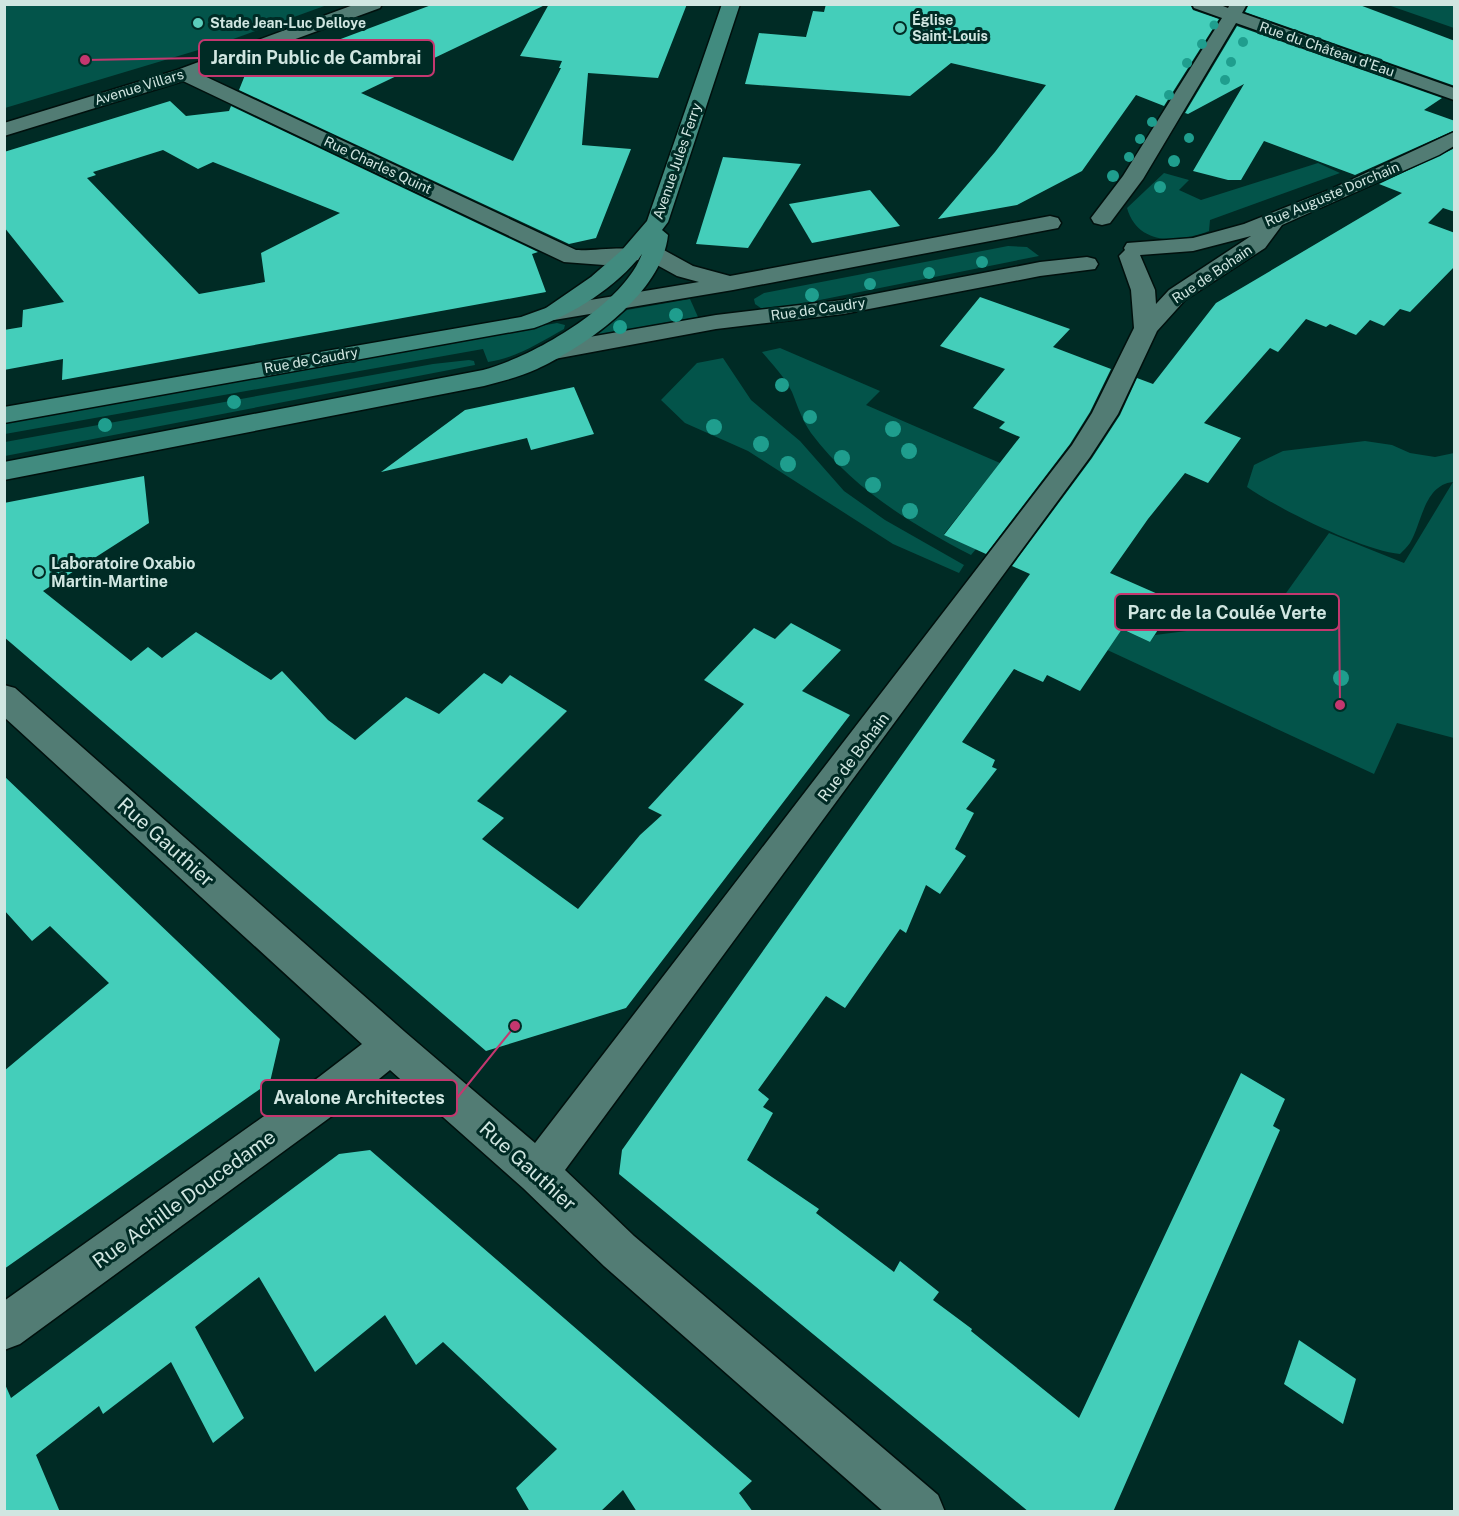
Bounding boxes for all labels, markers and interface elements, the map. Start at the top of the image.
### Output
place label: Église Saint-Louis [912,11,988,44]
place label: Stade Jean-Luc Delloye [210,15,366,31]
marker: Stade Jean-Luc Delloye [191,16,205,30]
street label: Rue du Château d'Eau [1257,18,1397,80]
marker: Église Saint-Louis [893,21,907,35]
callout: Jardin Public de Cambrai [199,40,434,76]
text: Jardin Public de Cambrai [211,47,421,68]
street label: Avenue Villars [92,66,186,108]
street label: Avenue Jules Ferry [650,100,705,221]
street label: Rue Charles Quint [321,133,435,197]
street label: Rue Auguste Dorchain [1262,158,1402,230]
street label: Rue de Bohain [1169,241,1255,307]
street label: Rue de Caudry [770,294,867,324]
street label: Rue de Caudry [263,344,360,376]
place label: Laboratoire Oxabio Martin-Martine [51,554,196,591]
marker: Laboratoire Oxabio Martin-Martine [32,565,46,579]
callout: Parc de la Coulée Verte [1115,594,1339,630]
text: Parc de la Coulée Verte [1127,602,1327,623]
street label: Rue de Bohain [814,709,893,805]
street label: Rue Gauthier [113,792,219,892]
callout: Avalone Architectes [261,1080,457,1116]
text: Avalone Architectes [273,1087,445,1108]
street label: Rue Gauthier [475,1116,581,1216]
street label: Rue Achille Doucedame [88,1125,280,1273]

